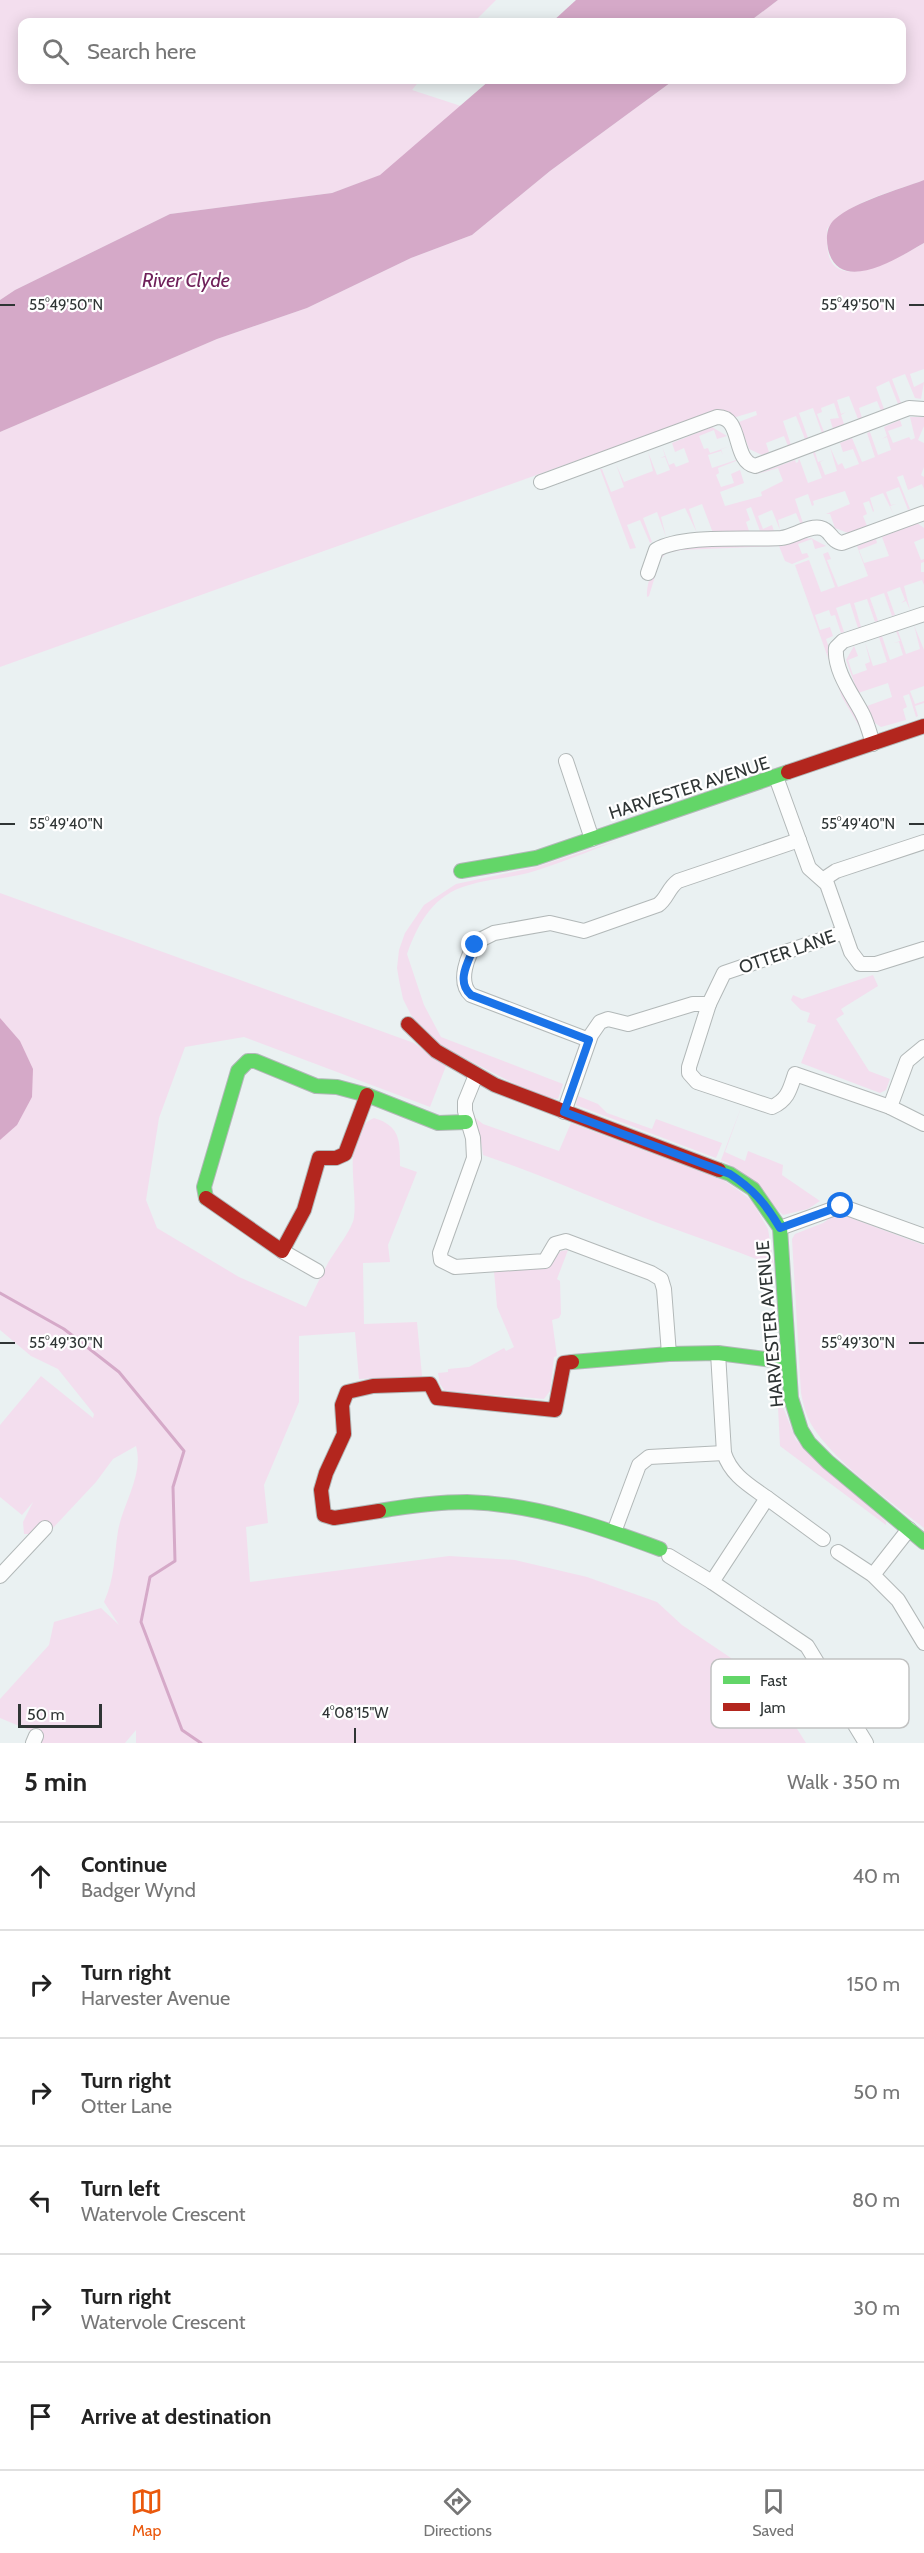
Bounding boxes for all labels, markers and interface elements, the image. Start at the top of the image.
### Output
search box [18,18,906,84]
icon: search [39,35,72,68]
text: Search here [87,38,196,65]
water label: River Clyde [142,268,230,292]
text: 55°49'50"N [29,296,103,314]
text: 55°49'50"N [821,296,895,314]
street label: HARVESTER AVENUE [606,752,772,824]
text: 55°49'40"N [29,815,103,833]
text: 55°49'40"N [821,815,895,833]
street label: OTTER LANE [736,925,838,979]
route end [461,931,487,957]
route start [827,1192,853,1218]
street label: HARVESTER AVENUE [752,1240,788,1408]
text: 55°49'30"N [29,1334,103,1352]
text: 55°49'30"N [821,1334,895,1352]
legend [711,1659,909,1728]
text: Fast [760,1671,788,1690]
text: Jam [759,1698,786,1717]
scale bar [18,1701,102,1728]
text: 4°08'15"W [321,1704,389,1722]
text: 50 m [27,1705,64,1724]
text: 5 min [24,1766,87,1798]
text: Walk · 350 m [787,1770,900,1794]
text: Continue [81,1851,167,1878]
icon: ahead [24,1860,57,1893]
text: 40 m [852,1864,900,1888]
text: Badger Wynd [81,1878,196,1902]
text: Turn right [81,1959,171,1986]
icon: right [24,1968,57,2001]
text: 150 m [847,1972,900,1996]
text: Harvester Avenue [81,1986,230,2010]
text: Turn right [81,2067,171,2094]
icon: right [24,2076,57,2109]
text: 50 m [853,2080,900,2104]
text: Otter Lane [81,2094,172,2118]
text: Turn left [81,2175,160,2202]
icon: left [24,2184,57,2217]
text: 80 m [852,2188,900,2212]
text: Watervole Crescent [81,2202,245,2226]
text: Turn right [81,2283,171,2310]
icon: right [24,2292,57,2325]
text: 30 m [853,2296,900,2320]
text: Watervole Crescent [81,2310,245,2334]
icon: arrive [24,2400,57,2433]
text: Arrive at destination [81,2403,271,2430]
tab: Map [130,2485,163,2540]
tab: Directions [424,2485,492,2540]
tab: Saved [752,2485,794,2540]

